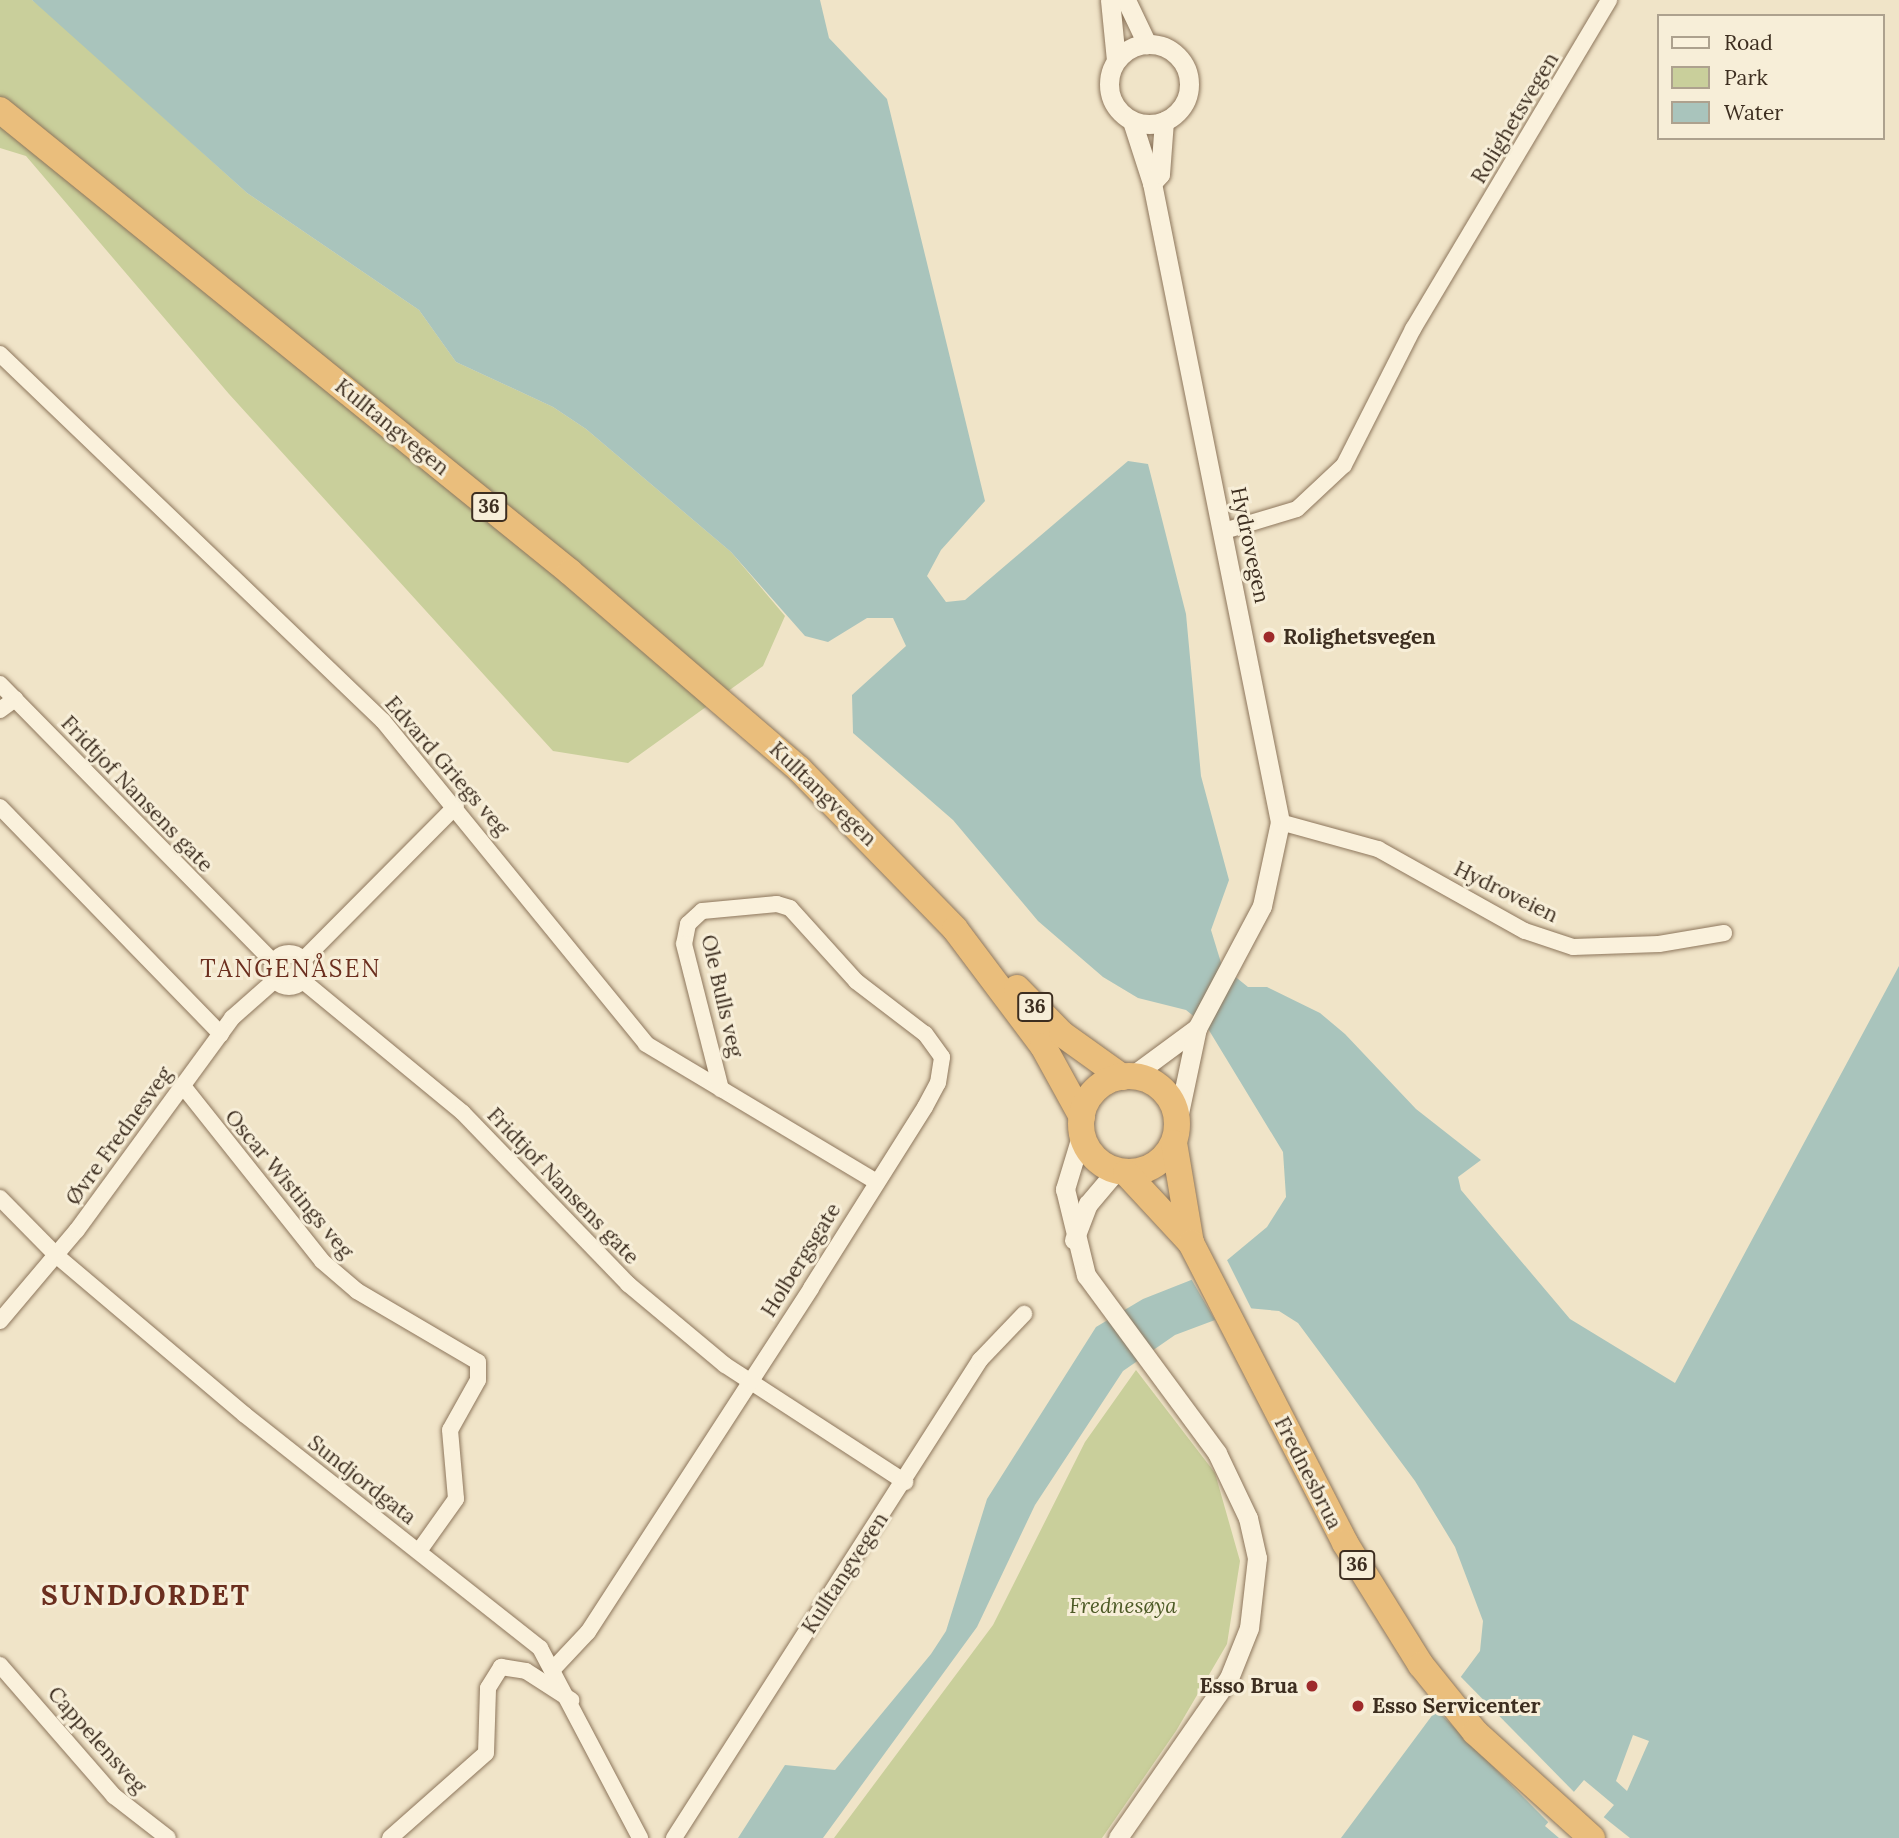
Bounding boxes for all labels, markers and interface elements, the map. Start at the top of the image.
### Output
legend [1658,14,1885,140]
text: Road [1724,29,1773,56]
street label: Rolighetsvegen [1466,48,1564,188]
text: Park [1724,64,1768,91]
text: Water [1724,99,1783,126]
street label: Kulltangvegen [330,373,454,481]
street label: Hydrovegen [1225,485,1275,605]
road number: 36 [470,492,508,522]
place label: Rolighetsvegen [1283,624,1436,650]
marker: Rolighetsvegen [1261,629,1277,645]
street label: Edvard Griegs veg [380,691,514,841]
street label: Fridtjof Nansens gate [56,711,218,877]
street label: Kulltangvegen [764,737,882,851]
street label: Hydroveien [1450,856,1562,928]
street label: Ole Bulls veg [696,932,748,1060]
district label: TANGENÅSEN [202,955,380,983]
road number: 36 [1016,992,1054,1023]
street label: Øvre Frednesveg [60,1062,178,1210]
street label: Fridtjof Nansens gate [482,1103,644,1269]
street label: Oscar Wistings veg [219,1105,359,1263]
street label: Holbergsgate [756,1198,846,1322]
street label: Frednesbrua [1269,1413,1347,1533]
street label: Sundjordgata [303,1430,421,1530]
street label: Kulltangvegen [797,1508,893,1638]
road number: 36 [1338,1550,1376,1581]
district label: SUNDJORDET [42,1578,250,1612]
park label: Frednesøya [1069,1593,1177,1619]
place label: Esso Brua [1200,1673,1298,1699]
marker: Esso Brua [1304,1678,1320,1694]
street label: Cappelensveg [42,1681,152,1799]
place label: Esso Servicenter [1372,1693,1541,1719]
marker: Esso Servicenter [1350,1698,1366,1714]

